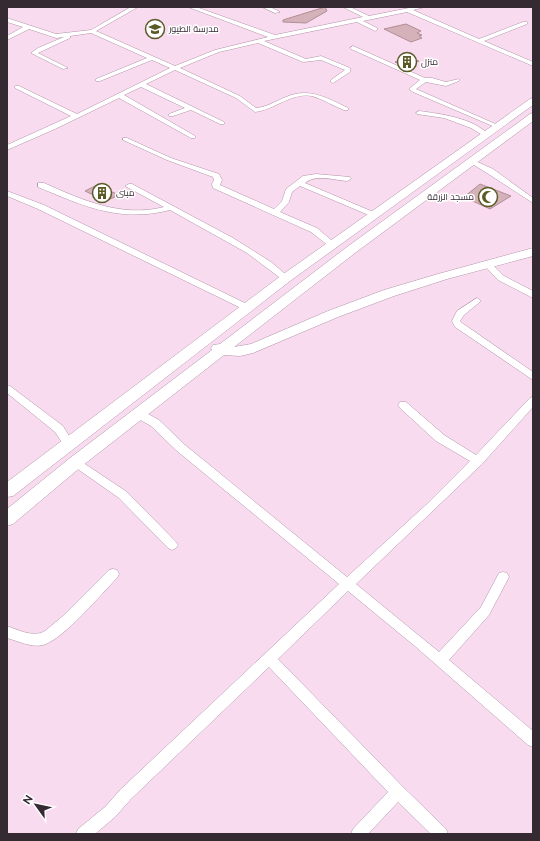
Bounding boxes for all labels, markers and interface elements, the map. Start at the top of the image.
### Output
school or university icon: مدرسة الطيور [144,18,166,40]
place label: مدرسة الطيور [168,24,219,34]
building icon: منزل [396,51,418,73]
place label: منزل [421,57,438,68]
building icon: مبنى [91,182,113,204]
mosque icon: مسجد الزرقة [477,186,499,208]
place label: مبنى [116,188,135,198]
place label: مسجد الزرقة [427,192,474,202]
north arrow [16,785,56,825]
text: N [20,793,36,807]

